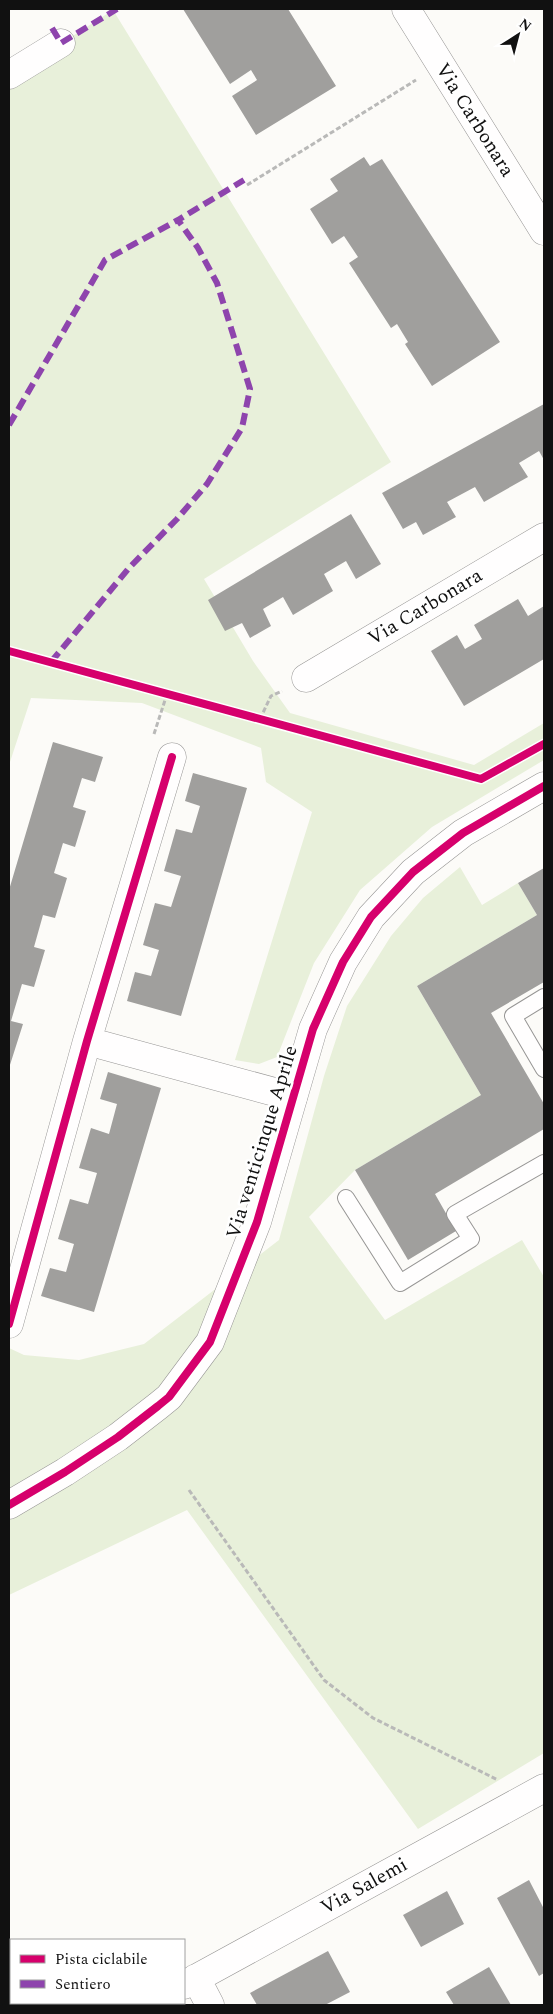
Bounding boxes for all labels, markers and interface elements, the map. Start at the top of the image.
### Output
north arrow [493,10,543,60]
text: N [515,13,536,37]
street label: Via Carbonara [428,57,522,183]
street label: Via Carbonara [362,561,488,653]
street label: Via venticinque Aprile [218,1042,306,1242]
street label: Via Salemi [315,1850,413,1922]
legend [10,1939,185,2004]
text: Pista ciclabile [55,1948,148,1971]
text: Sentiero [55,1973,111,1996]

